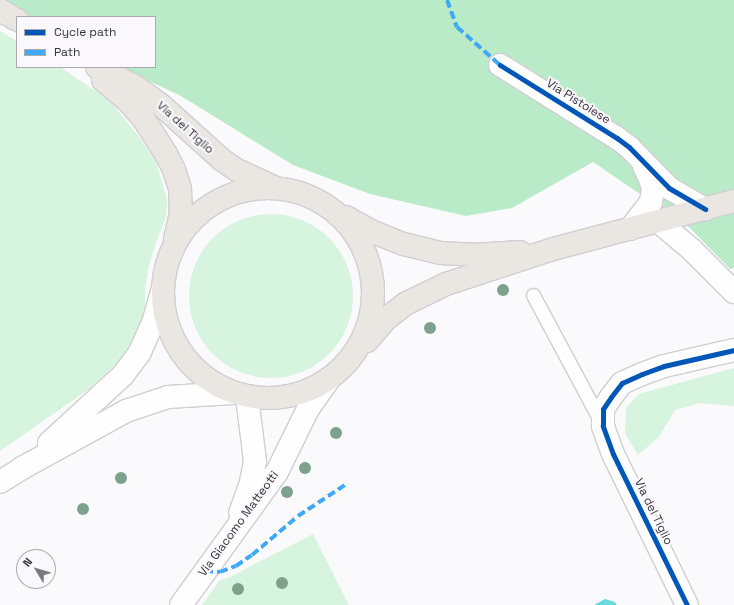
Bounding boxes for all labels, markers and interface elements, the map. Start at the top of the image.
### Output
legend [16,16,156,68]
text: Cycle path [54,24,116,40]
text: Path [54,44,80,60]
street label: Via Pistoiese [543,77,613,127]
street label: Via del Tiglio [153,99,217,157]
street label: Via Giacomo Matteotti [196,468,282,580]
street label: Via del Tiglio [631,476,675,548]
north arrow [16,549,56,589]
text: N [20,555,35,569]

